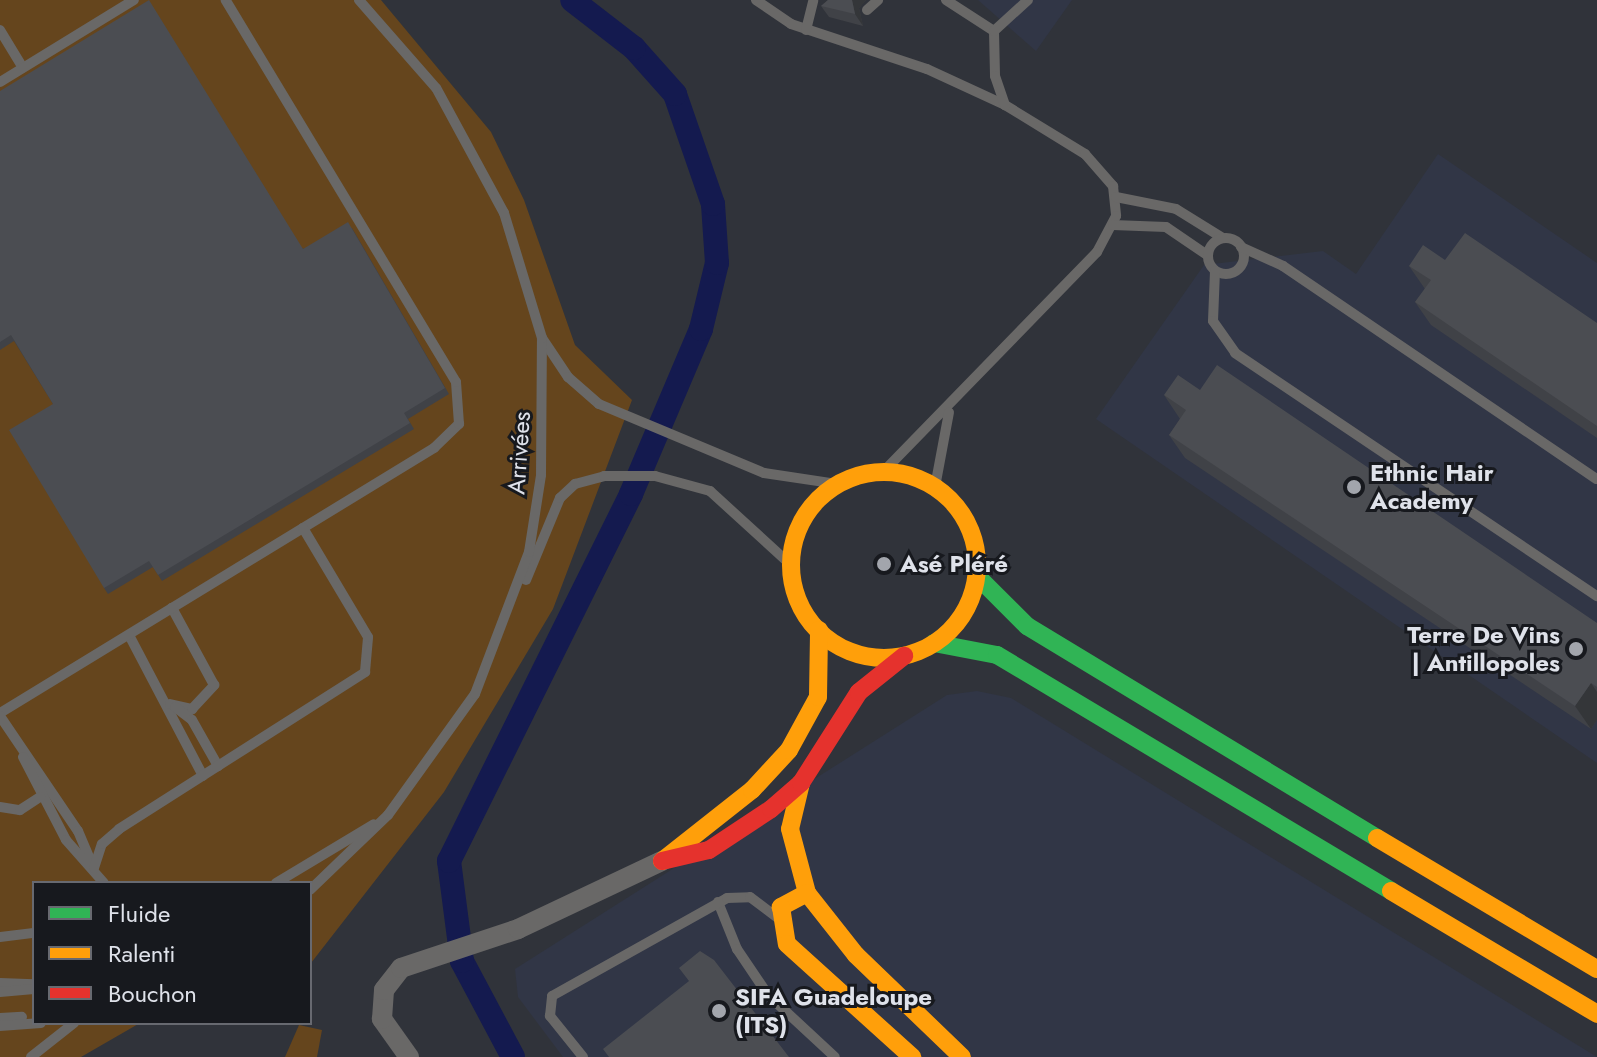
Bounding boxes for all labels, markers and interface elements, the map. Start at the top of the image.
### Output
street label: Arrivées [502,411,536,495]
place label: Ethnic Hair Academy [1370,459,1494,515]
marker: Ethnic Hair Academy [1345,478,1363,496]
place label: Asé Pléré [900,550,1008,578]
marker: Asé Pléré [875,555,893,573]
place label: Terre De Vins | Antillopoles [1407,621,1560,677]
marker: Terre De Vins | Antillopoles [1567,640,1585,658]
legend [32,881,312,1025]
text: Fluide [108,896,170,931]
text: Ralenti [108,936,175,971]
text: Bouchon [108,976,197,1011]
place label: SIFA Guadeloupe (ITS) [735,983,932,1039]
marker: SIFA Guadeloupe (ITS) [710,1002,728,1020]

